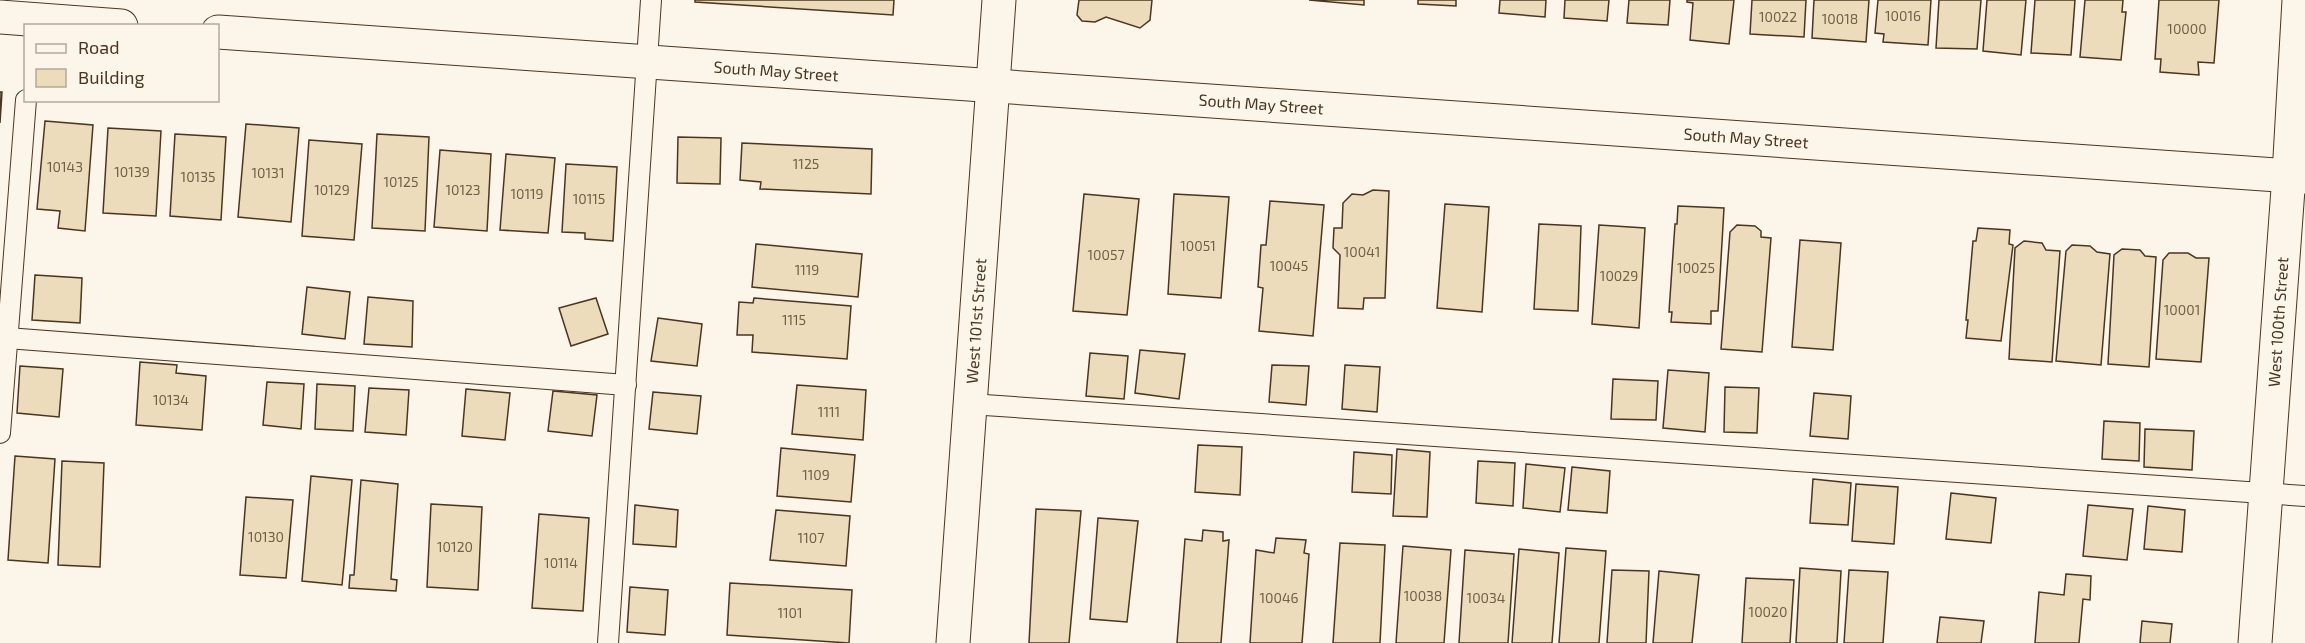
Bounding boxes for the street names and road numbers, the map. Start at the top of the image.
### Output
street label: South May Street [713,57,839,84]
street label: South May Street [1198,90,1324,117]
street label: South May Street [1683,124,1809,151]
street label: West 100th Street [2263,256,2292,388]
street label: West 101st Street [962,258,989,384]

